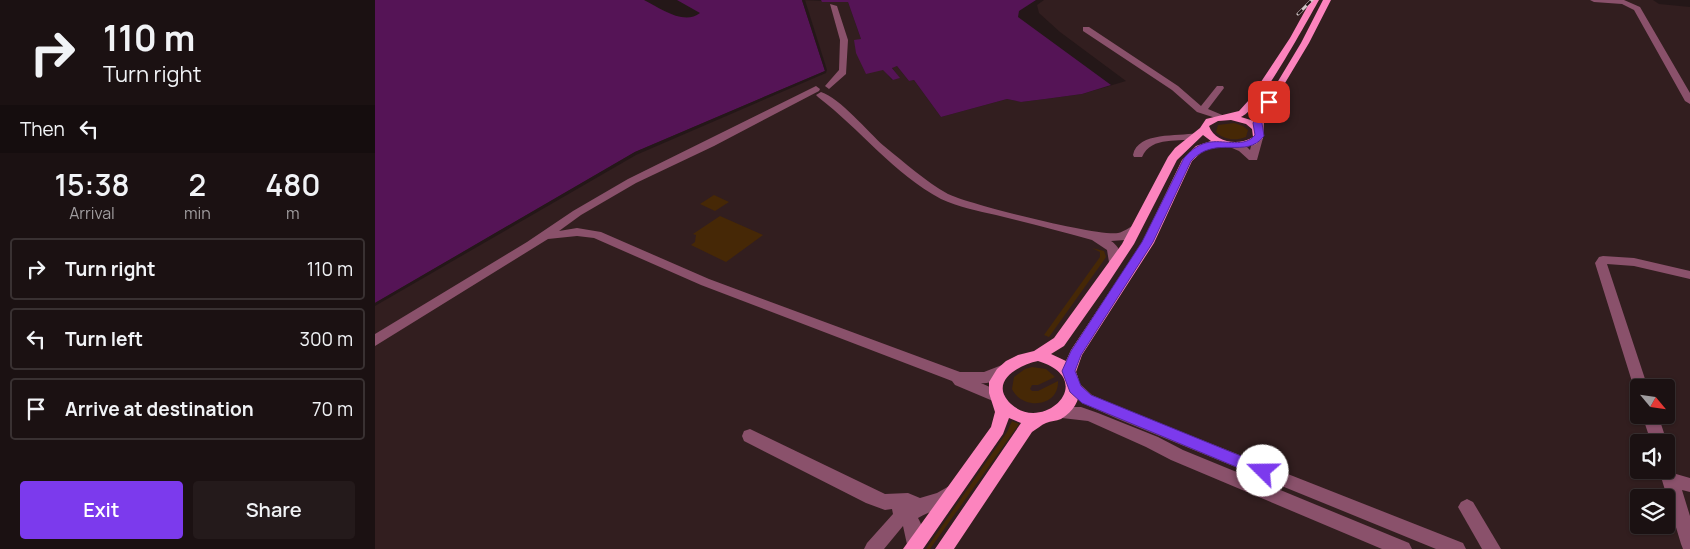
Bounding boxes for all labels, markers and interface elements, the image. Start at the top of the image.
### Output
text: 110 m [103,14,195,62]
icon: right [20,20,85,85]
text: Turn right [103,59,201,89]
pin [1248,81,1290,123]
icon: arrive [1255,88,1283,116]
icon: left [75,115,103,143]
text: Then [20,116,65,142]
text: 15:38 [54,164,130,205]
text: 2 [189,164,206,205]
text: 480 [265,164,321,205]
text: Arrival [69,202,115,224]
text: min [184,202,211,224]
text: m [286,202,300,224]
icon: right [22,255,50,283]
text: Turn right [65,256,155,282]
text: 110 m [307,256,353,282]
icon: left [22,325,50,353]
text: Turn left [65,326,143,352]
text: 300 m [299,326,353,352]
north arrow [1630,379,1675,424]
map controls [1630,379,1675,534]
icon: arrive [22,395,50,423]
text: Arrive at destination [65,396,254,422]
text: 70 m [312,396,353,422]
button: sound [1630,434,1675,479]
position arrow [1236,444,1288,496]
button: Exit [20,481,183,539]
button: Share [193,481,355,539]
button: layers [1630,489,1675,534]

